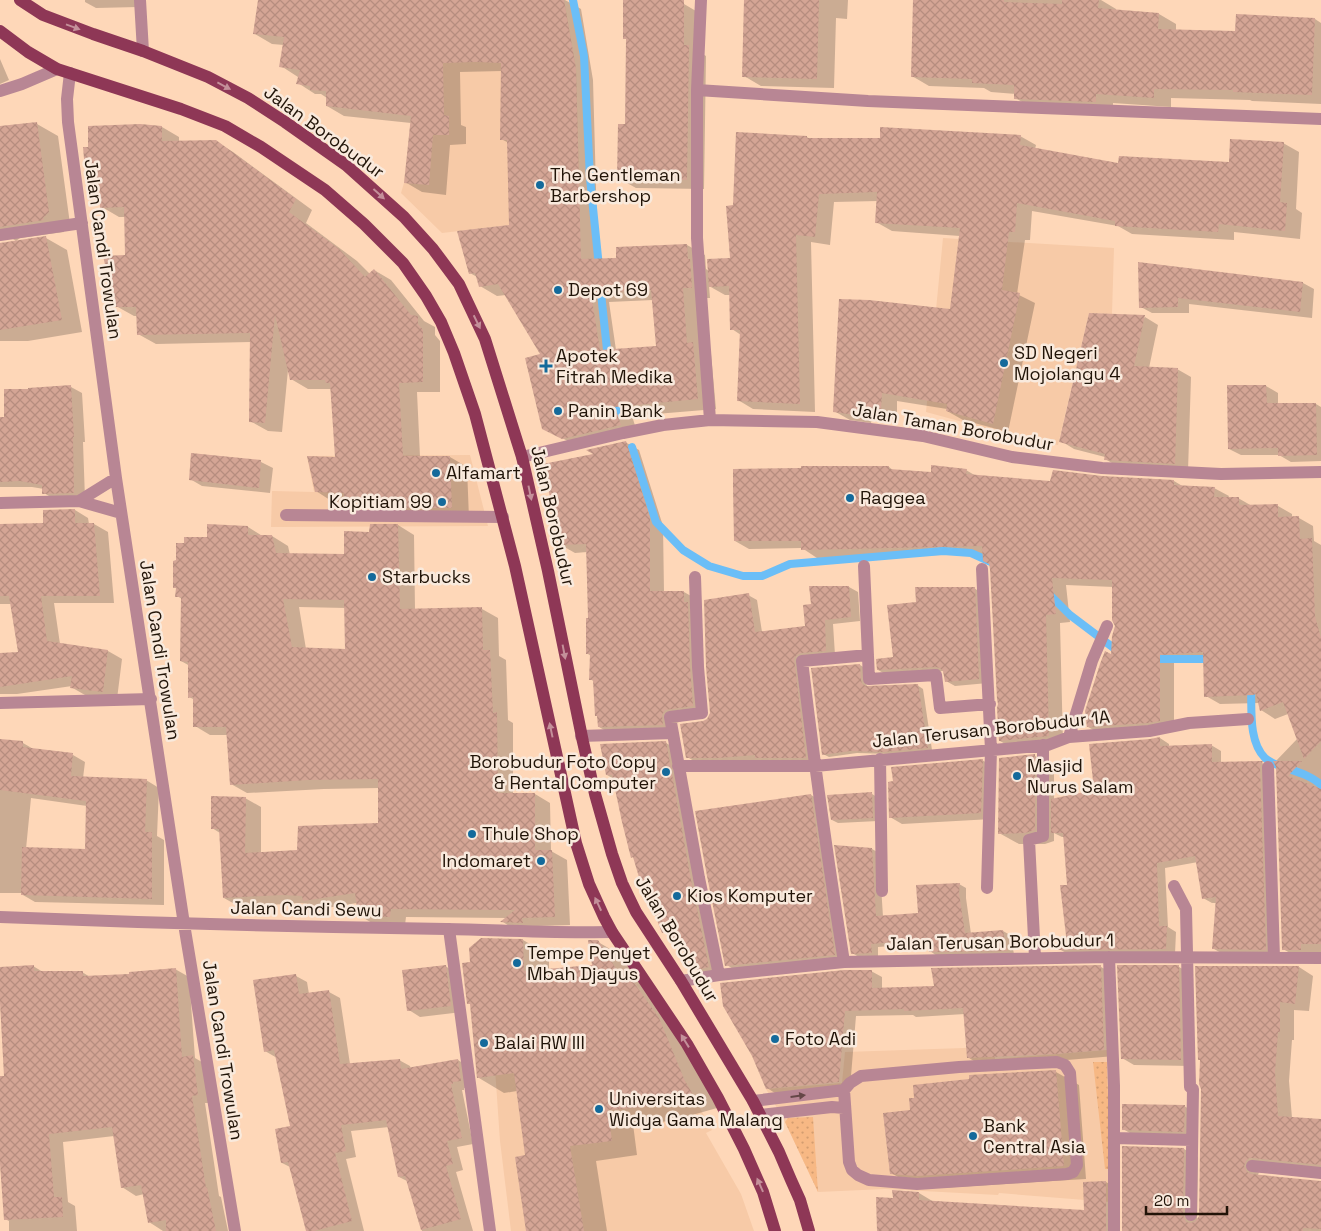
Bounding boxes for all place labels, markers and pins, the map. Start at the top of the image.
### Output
place label: The Gentleman Barbershop [550,163,680,207]
marker: The Gentleman Barbershop [534,179,546,191]
place label: Depot 69 [568,278,648,301]
marker: Depot 69 [552,284,564,296]
place label: SD Negeri Mojolangu 4 [1014,341,1121,385]
place label: Apotek Fitrah Medika [556,344,673,388]
marker: SD Negeri Mojolangu 4 [998,357,1010,369]
marker: Apotek Fitrah Medika [540,360,552,372]
place label: Panin Bank [568,399,663,422]
marker: Panin Bank [552,405,564,417]
place label: Alfamart [446,461,521,484]
marker: Alfamart [430,467,442,479]
place label: Raggea [860,486,926,509]
place label: Kopitiam 99 [329,490,432,513]
marker: Raggea [844,492,856,504]
marker: Kopitiam 99 [436,496,448,508]
place label: Starbucks [382,565,471,588]
marker: Starbucks [366,571,378,583]
place label: Borobudur Foto Copy & Rental Computer [469,750,656,794]
place label: Masjid Nurus Salam [1027,754,1134,798]
marker: Borobudur Foto Copy & Rental Computer [660,766,672,778]
marker: Masjid Nurus Salam [1011,770,1023,782]
place label: Thule Shop [482,822,579,845]
marker: Thule Shop [466,828,478,840]
place label: Indomaret [442,849,531,872]
marker: Indomaret [535,855,547,867]
place label: Kios Komputer [687,884,813,907]
marker: Kios Komputer [671,890,683,902]
place label: Tempe Penyet Mbah Djayus [527,941,650,985]
marker: Tempe Penyet Mbah Djayus [511,957,523,969]
place label: Foto Adi [785,1027,856,1050]
place label: Balai RW III [494,1031,585,1054]
marker: Foto Adi [769,1033,781,1045]
marker: Balai RW III [478,1037,490,1049]
place label: Universitas Widya Gama Malang [609,1087,783,1131]
marker: Universitas Widya Gama Malang [593,1103,605,1115]
place label: Bank Central Asia [983,1114,1085,1158]
marker: Bank Central Asia [967,1130,979,1142]

